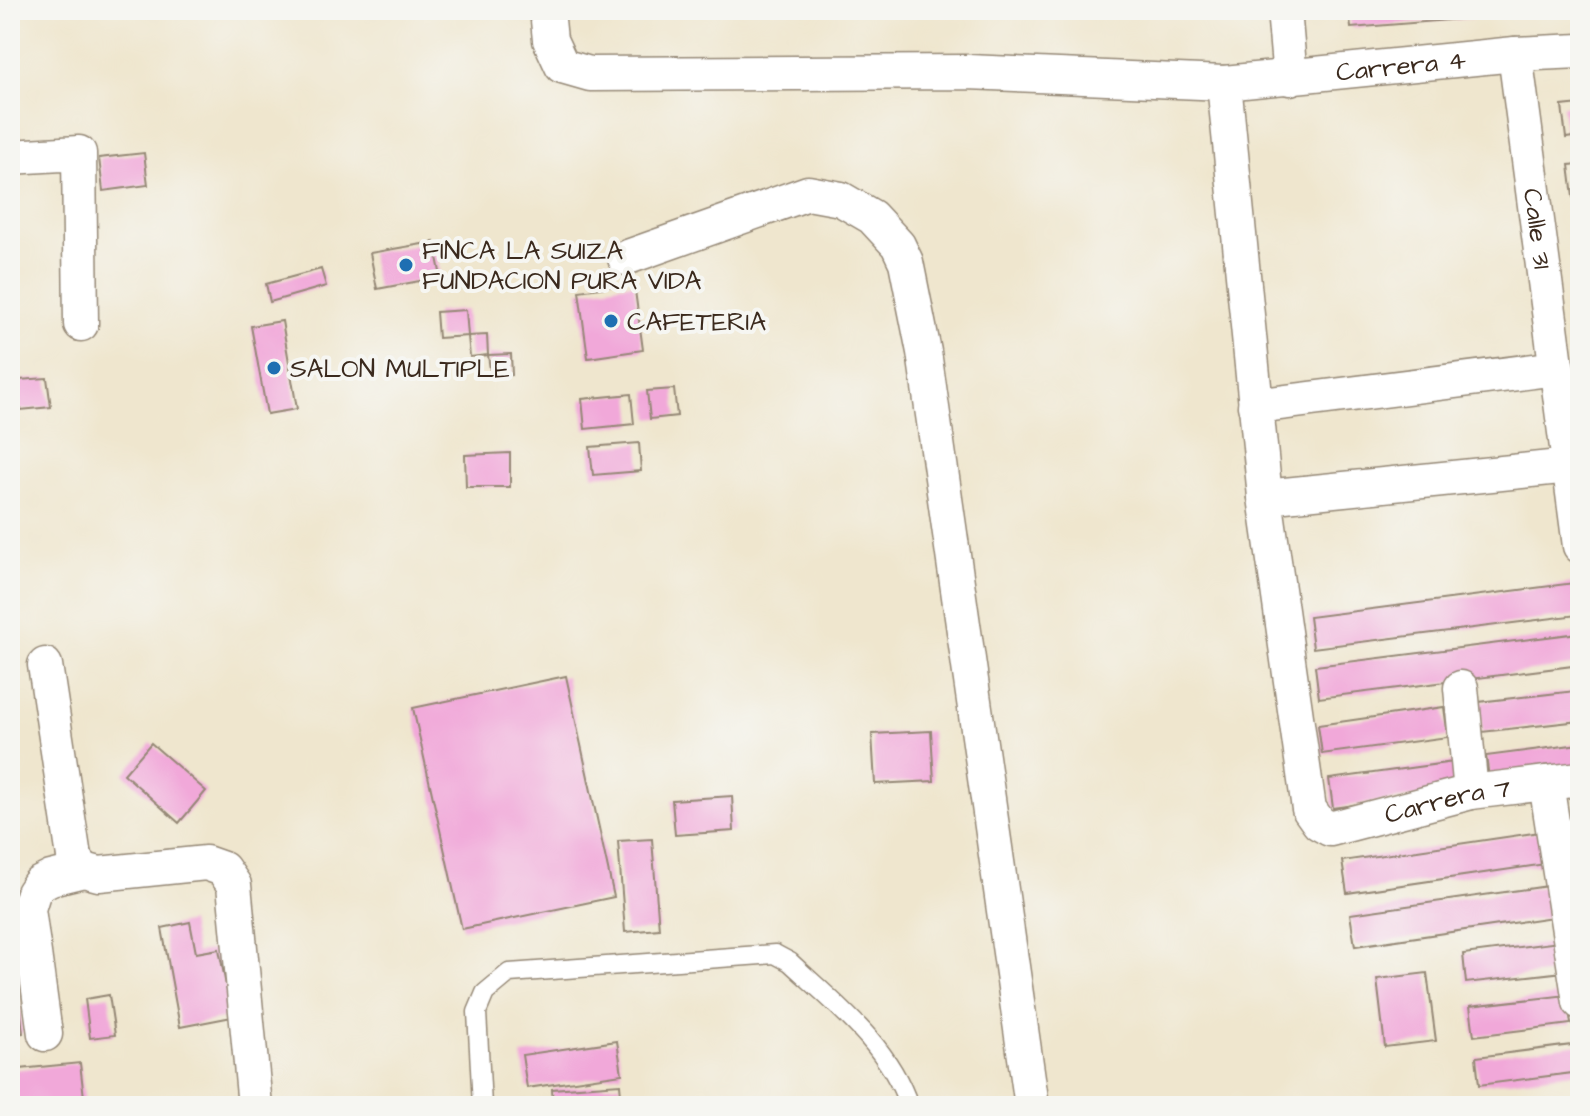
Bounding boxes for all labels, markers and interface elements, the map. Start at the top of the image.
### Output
street label: Carrera 4 [1335,42,1468,91]
street label: Calle 31 [1514,186,1560,271]
place label: FINCA LA SUIZA FUNDACION PURA VIDA [422,233,702,299]
marker: FINCA LA SUIZA FUNDACION PURA VIDA [397,256,415,274]
place label: CAFETERIA [627,304,767,340]
marker: CAFETERIA [602,312,620,330]
place label: SALON MULTIPLE [290,351,510,387]
marker: SALON MULTIPLE [265,359,283,377]
street label: Carrera 7 [1381,770,1513,833]

